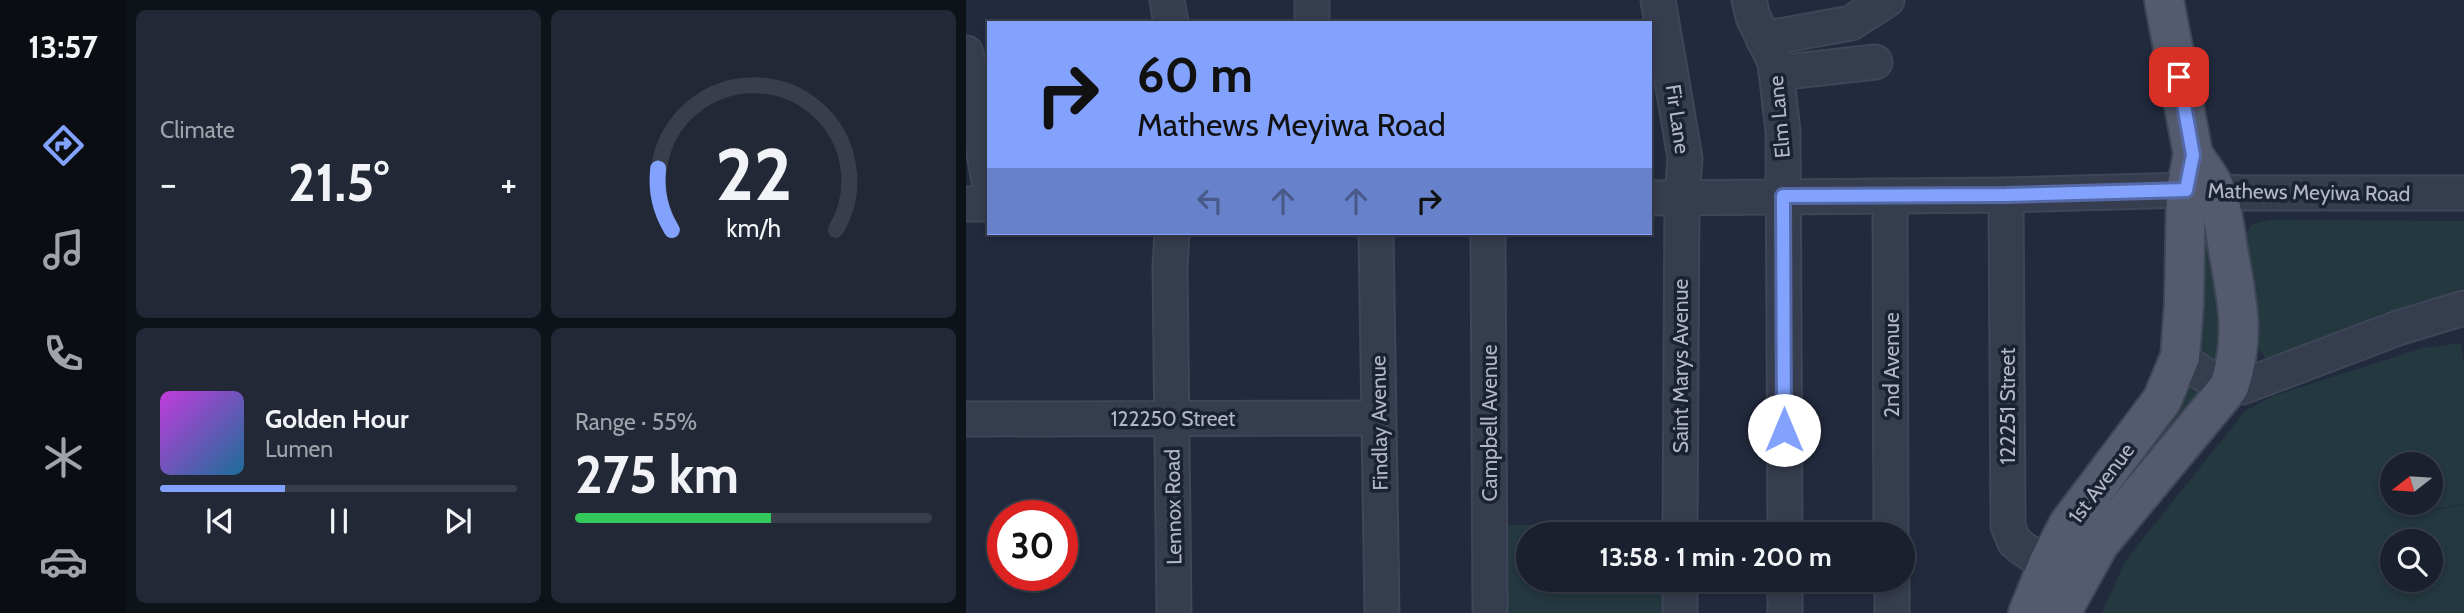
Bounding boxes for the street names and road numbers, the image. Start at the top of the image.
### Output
street label: Elm Lane [1763,74,1795,159]
street label: Fir Lane [1661,83,1695,156]
street label: Mathews Meyiwa Road [2207,178,2411,206]
street label: Saint Marys Avenue [1668,279,1693,453]
street label: 2nd Avenue [1879,312,1904,418]
street label: Campbell Avenue [1477,344,1502,501]
street label: 122251 Street [1995,348,2020,464]
street label: Findlay Avenue [1365,355,1393,491]
street label: 122250 Street [1111,406,1235,431]
street label: 1st Avenue [2063,438,2139,528]
street label: Lennox Road [1159,449,1187,565]

